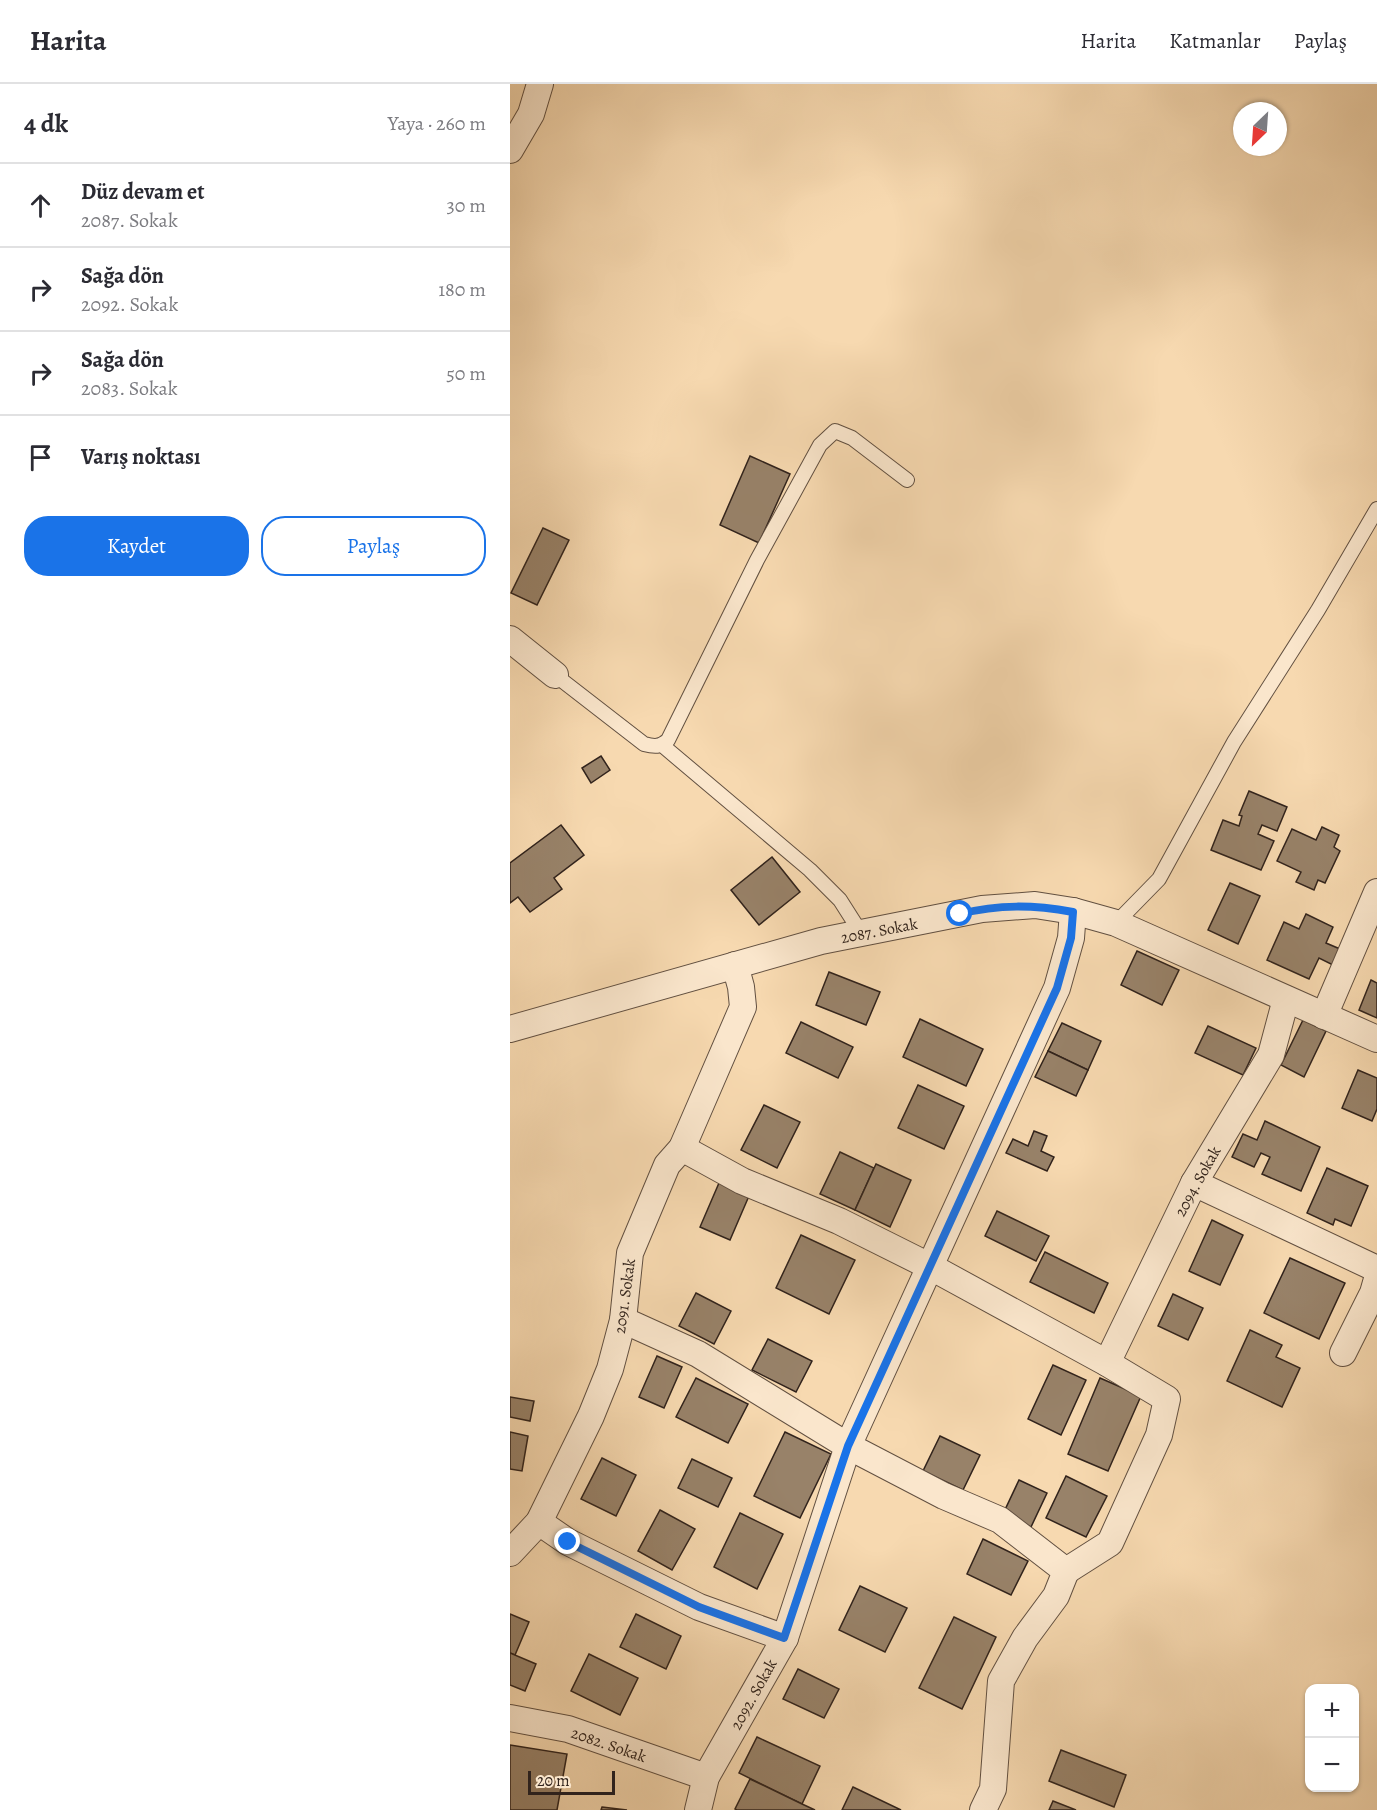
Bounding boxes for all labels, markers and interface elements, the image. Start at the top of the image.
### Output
text: Harita [30,22,107,60]
text: Harita [1080,27,1136,55]
text: Katmanlar [1169,27,1261,55]
text: Paylaş [1294,27,1347,55]
north arrow [1233,102,1287,156]
text: 4 dk [24,106,68,141]
text: Yaya · 260 m [388,110,486,137]
text: Düz devam et [81,177,204,207]
icon: ahead [24,189,57,222]
text: 30 m [446,192,486,219]
text: 2087. Sokak [81,207,178,234]
text: Sağa dön [81,261,164,291]
icon: right [24,273,57,306]
text: 180 m [438,276,486,303]
text: 2092. Sokak [81,291,178,318]
text: Sağa dön [81,345,164,375]
icon: right [24,357,57,390]
text: 50 m [446,360,486,387]
text: 2083. Sokak [81,375,178,402]
icon: arrive [24,441,57,474]
text: Varış noktası [81,442,200,472]
button: Kaydet [24,516,249,576]
button: Paylaş [261,516,486,576]
route start [946,900,972,926]
street label: 2087. Sokak [839,913,919,949]
street label: 2094. Sokak [1169,1142,1226,1221]
street label: 2091. Sokak [609,1257,641,1335]
route end [554,1528,580,1554]
street label: 2092. Sokak [725,1655,782,1734]
map controls [1305,1684,1359,1792]
button: + [1305,1684,1359,1738]
street label: 2082. Sokak [568,1722,649,1768]
button: − [1305,1738,1359,1792]
scale bar [528,1768,615,1796]
text: 20 m [537,1770,570,1792]

